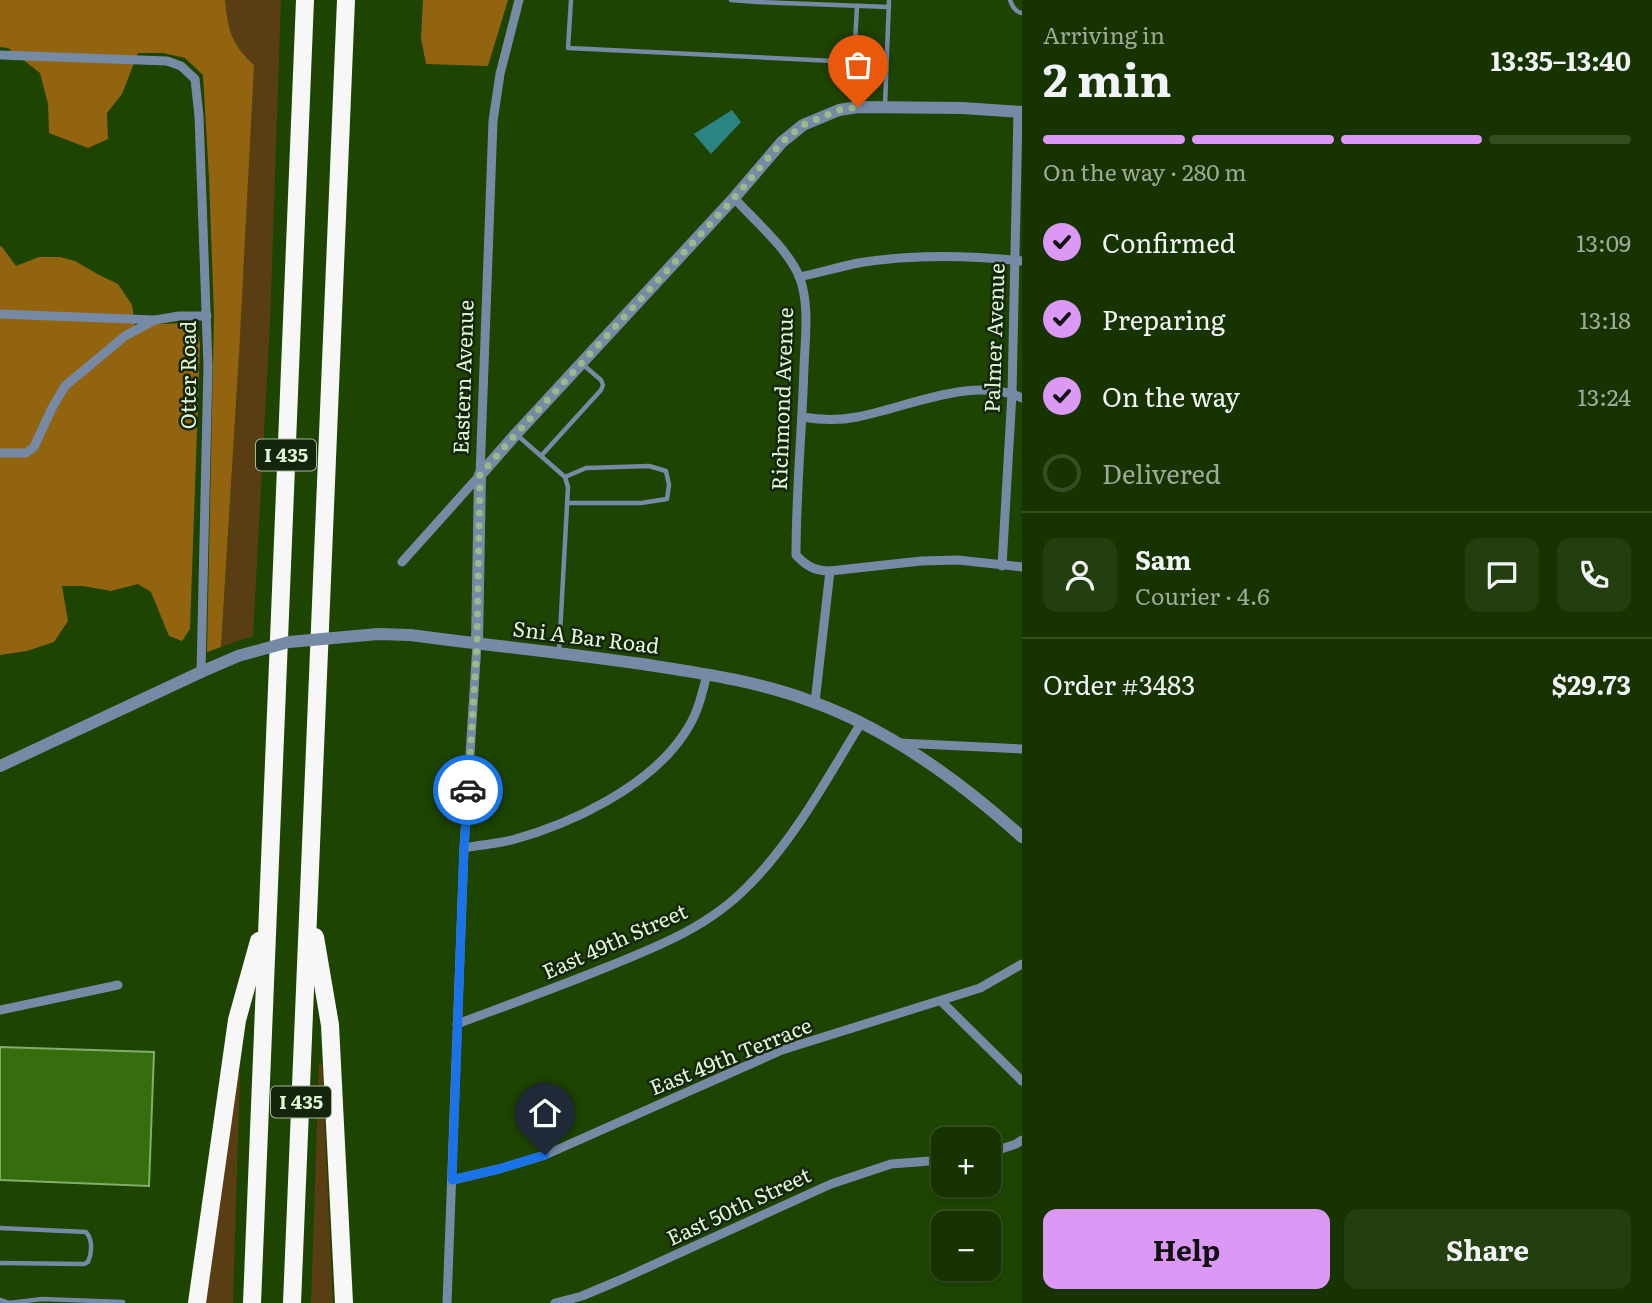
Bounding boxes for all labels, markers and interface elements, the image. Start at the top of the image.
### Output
text: Arriving in [1043,17,1165,51]
pin [828,35,888,107]
text: 13:35–13:40 [1491,40,1631,79]
text: 2 min [1043,43,1172,111]
icon: bag [839,46,877,84]
text: On the way · 280 m [1043,154,1247,188]
text: Confirmed [1102,222,1236,261]
icon: check [1043,223,1081,261]
text: 13:09 [1576,225,1631,259]
street label: Palmer Avenue [974,262,1011,413]
street label: Eastern Avenue [443,299,480,455]
text: Preparing [1102,299,1225,338]
icon: check [1043,300,1081,338]
text: 13:18 [1579,302,1631,336]
street label: Richmond Avenue [762,307,799,491]
street label: Otter Road [171,321,202,429]
text: On the way [1102,376,1240,415]
icon: check [1043,377,1081,415]
text: 13:24 [1577,379,1631,413]
road number: I 435 [256,440,316,470]
text: Delivered [1102,453,1221,492]
button: person [1043,538,1117,612]
button: chat [1465,538,1539,612]
button: phone [1557,538,1631,612]
text: Sam [1135,539,1191,578]
text: Courier · 4.6 [1135,578,1270,612]
street label: Sni A Bar Road [511,611,661,660]
text: Order #3483 [1043,664,1195,703]
text: $29.73 [1552,664,1631,703]
courier [433,755,503,825]
icon: car [449,771,487,809]
street label: East 49th Street [537,894,692,986]
street label: East 49th Terrace [644,1008,816,1101]
pin [515,1083,575,1155]
road number: I 435 [271,1086,331,1118]
icon: home [526,1094,564,1132]
map controls [931,1127,1001,1281]
button: + [931,1127,1001,1197]
street label: East 50th Street [661,1158,816,1252]
button: Help [1043,1209,1330,1289]
button: Share [1344,1209,1631,1289]
button: − [931,1211,1001,1281]

